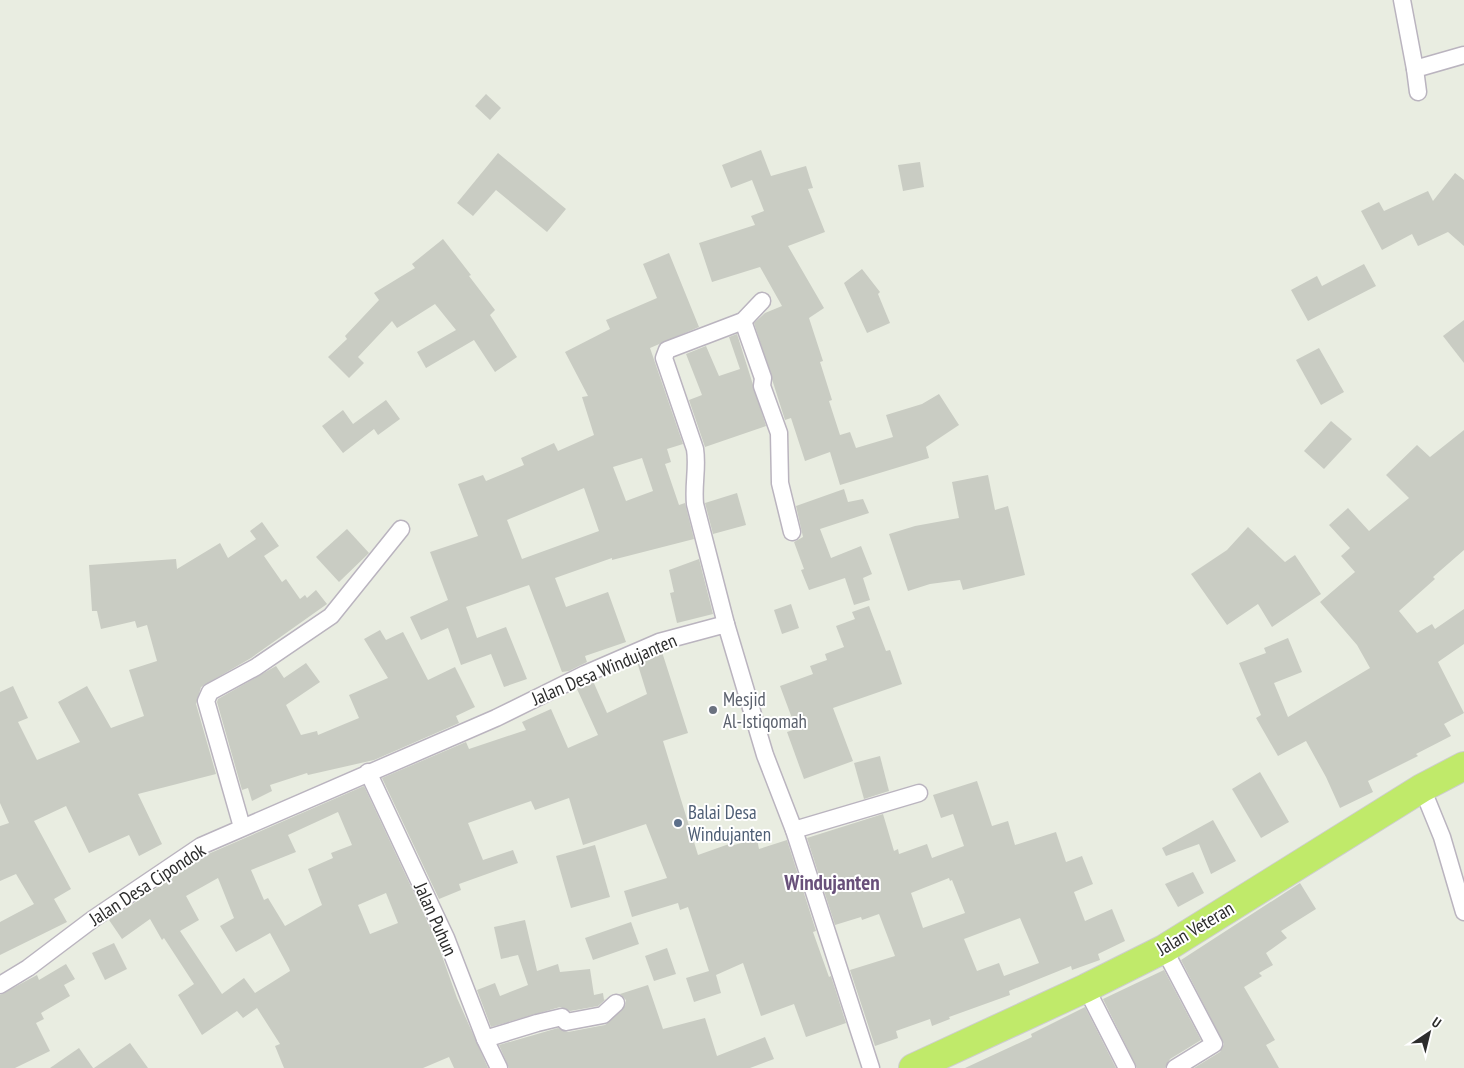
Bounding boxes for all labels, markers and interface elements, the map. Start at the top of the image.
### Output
street label: Jalan Desa Windujanten [527,628,680,711]
place label: Mesjid Al-Istiqomah [723,687,807,733]
marker: Mesjid Al-Istiqomah [707,704,719,716]
place label: Balai Desa Windujanten [688,800,771,846]
marker: Balai Desa Windujanten [672,817,684,829]
street label: Jalan Desa Cipondok [83,837,210,931]
district label: Windujanten [783,869,880,896]
street label: Jalan Puhun [409,878,463,959]
street label: Jalan Veteran [1151,896,1238,961]
north arrow [1404,1008,1454,1058]
text: U [1428,1013,1445,1032]

